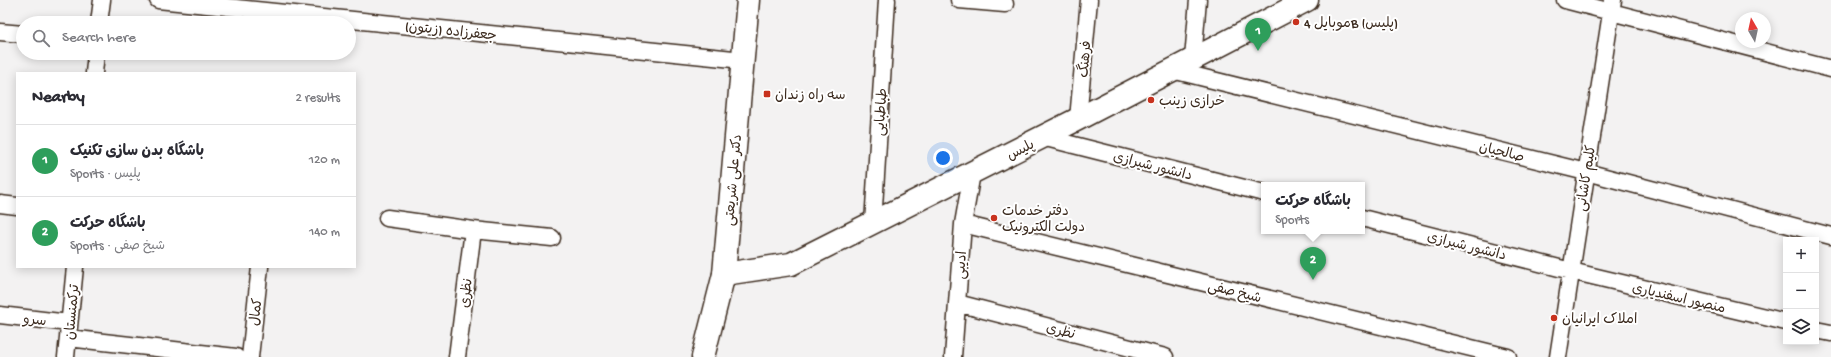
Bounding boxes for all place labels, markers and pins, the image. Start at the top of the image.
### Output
place label: موبایل 4B (پلیس) [1304,16,1398,33]
marker: موبایل 4B (پلیس) [1291,17,1301,27]
pin: 1 [1245,18,1271,51]
place label: سه راه زندان [775,88,846,105]
marker: سه راه زندان [762,89,772,99]
place label: خرازی زینب [1159,94,1225,111]
marker: خرازی زینب [1146,95,1156,105]
place label: دفتر خدمات دولت الکترونیک [1002,204,1085,237]
marker: دفتر خدمات دولت الکترونیک [989,213,999,223]
pin: 2 [1300,247,1326,280]
place label: املاک ایرانیان [1562,312,1637,329]
marker: املاک ایرانیان [1549,313,1559,323]

